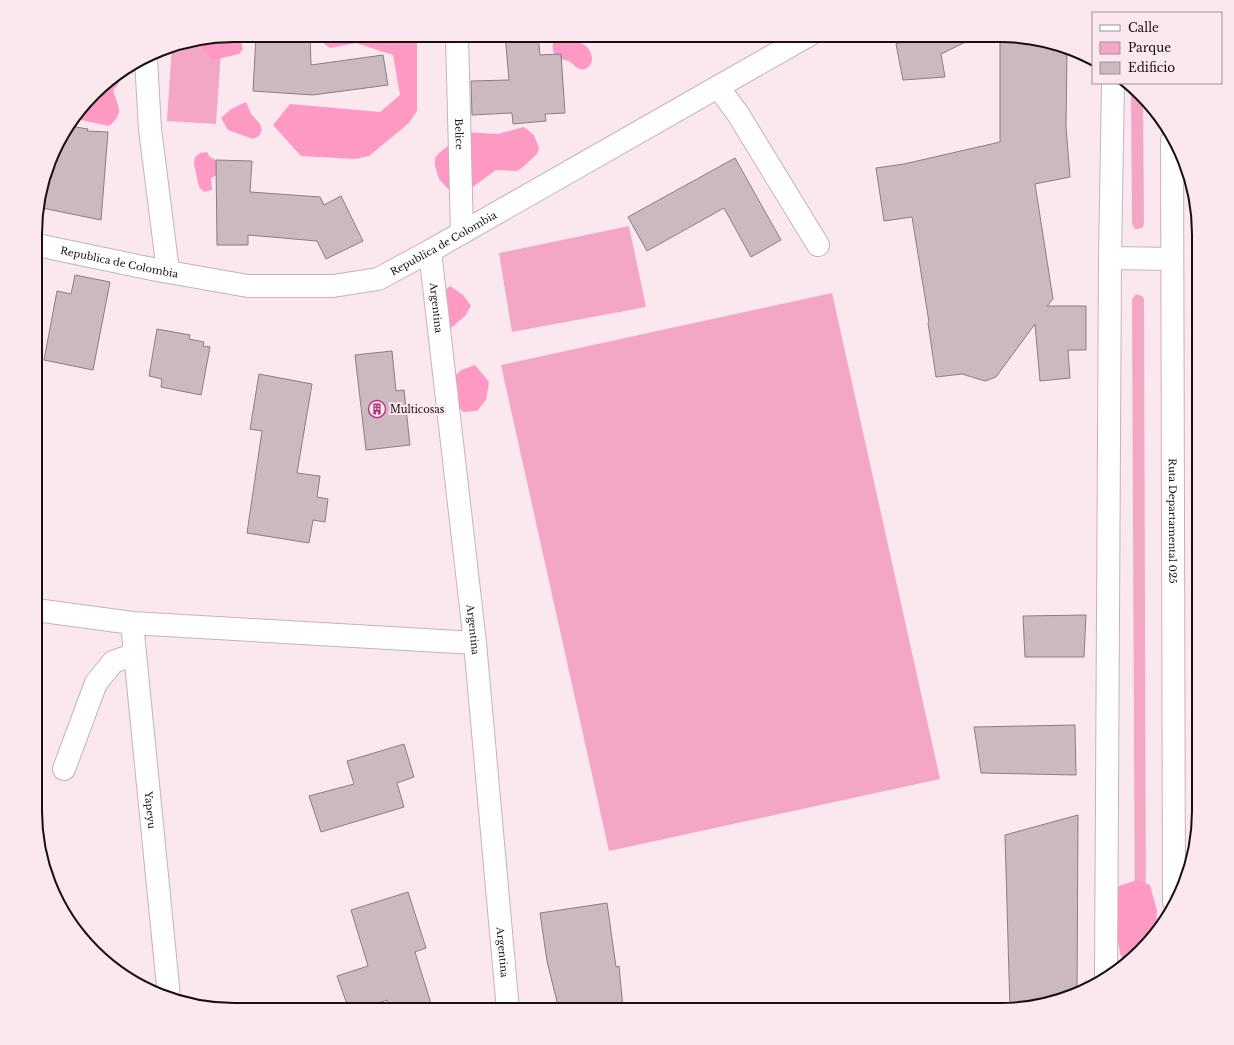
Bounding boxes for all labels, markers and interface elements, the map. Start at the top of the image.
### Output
legend [1092,12,1222,84]
text: Calle [1128,20,1159,35]
text: Parque [1128,40,1171,55]
text: Edificio [1128,60,1175,75]
street label: Belice [452,118,466,150]
street label: Republica de Colombia [388,208,499,278]
street label: Republica de Colombia [59,244,180,281]
street label: Argentina [427,281,445,334]
building icon: Multicosas [367,399,387,419]
place label: Multicosas [390,403,445,416]
street label: Ruta Departamental 025 [1166,458,1179,584]
street label: Argentina [463,603,482,656]
street label: Yapeyu [142,790,158,830]
street label: Argentina [493,925,511,979]

